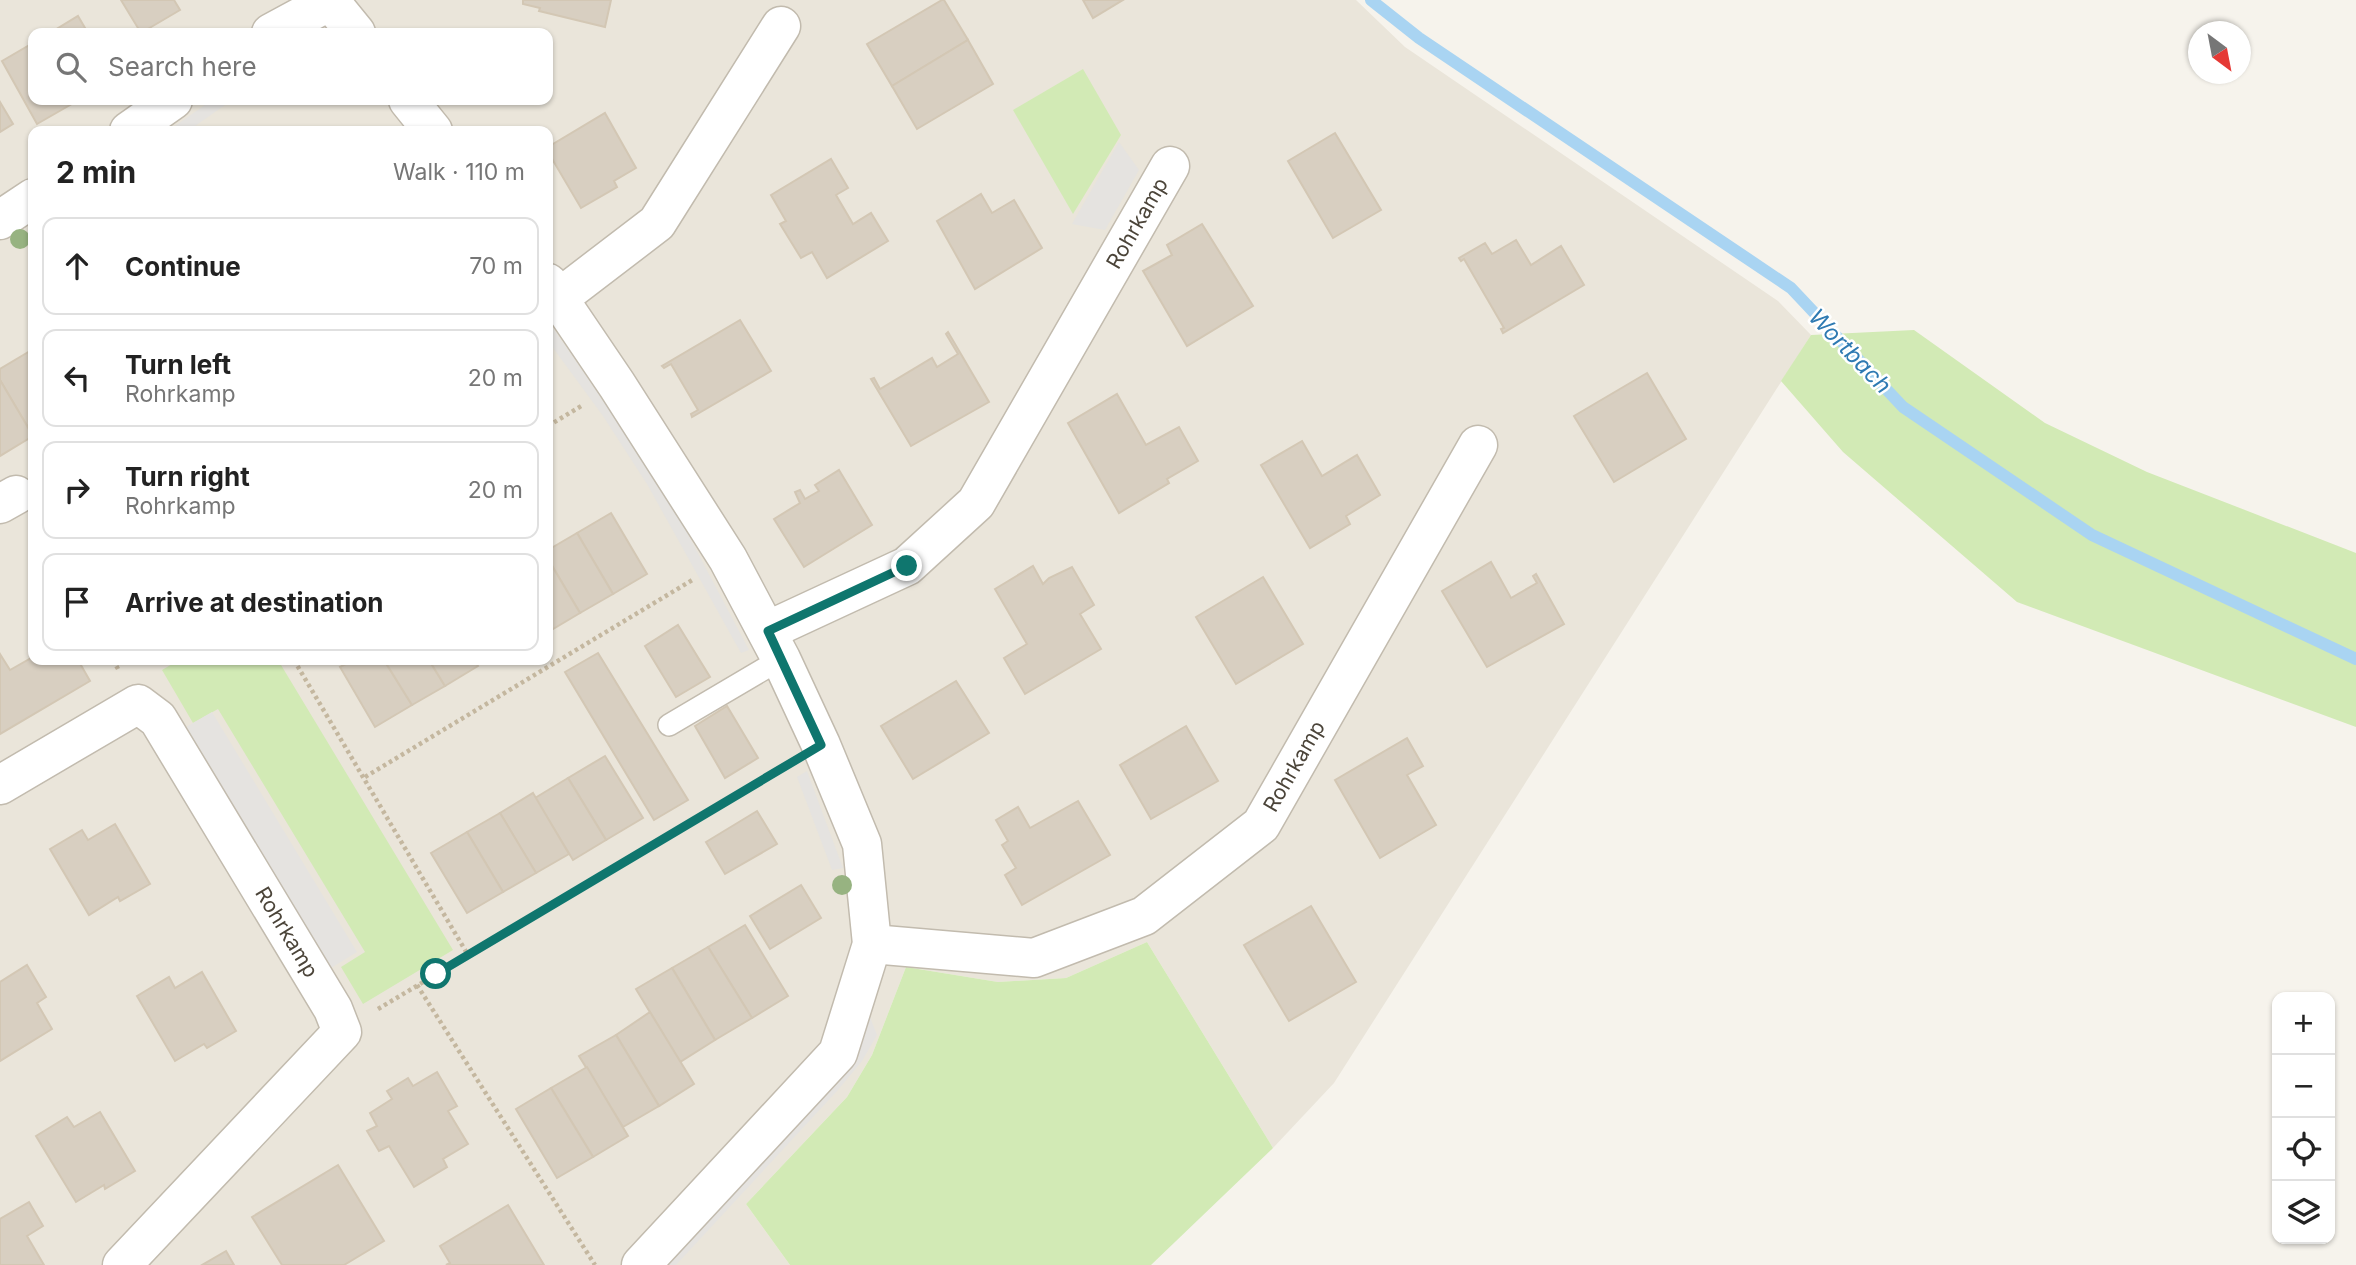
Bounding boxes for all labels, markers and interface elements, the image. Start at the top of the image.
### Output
north arrow [2188,21,2251,84]
search box [28,28,553,105]
icon: search [52,48,90,86]
text: Search here [108,51,257,82]
text: 2 min [56,154,136,190]
text: Walk · 110 m [393,158,525,186]
street label: Rohrkamp [1101,173,1173,273]
icon: ahead [58,247,96,285]
text: Continue [125,251,241,282]
text: 70 m [469,252,523,280]
water label: Wortbach [1803,303,1897,399]
text: Turn left [125,349,231,380]
icon: left [58,359,96,397]
text: 20 m [468,364,523,392]
text: Rohrkamp [125,380,236,408]
text: Turn right [125,461,250,492]
icon: right [58,471,96,509]
text: 20 m [468,476,523,504]
text: Rohrkamp [125,492,236,520]
route end [891,550,922,581]
icon: arrive [58,583,96,621]
text: Arrive at destination [125,587,384,618]
street label: Rohrkamp [1258,716,1330,816]
street label: Rohrkamp [250,882,324,982]
route start [420,958,451,989]
map controls [2272,992,2335,1244]
button: + [2272,992,2335,1055]
button: − [2272,1055,2335,1118]
button: locate [2272,1118,2335,1181]
button: layers [2272,1181,2335,1244]

